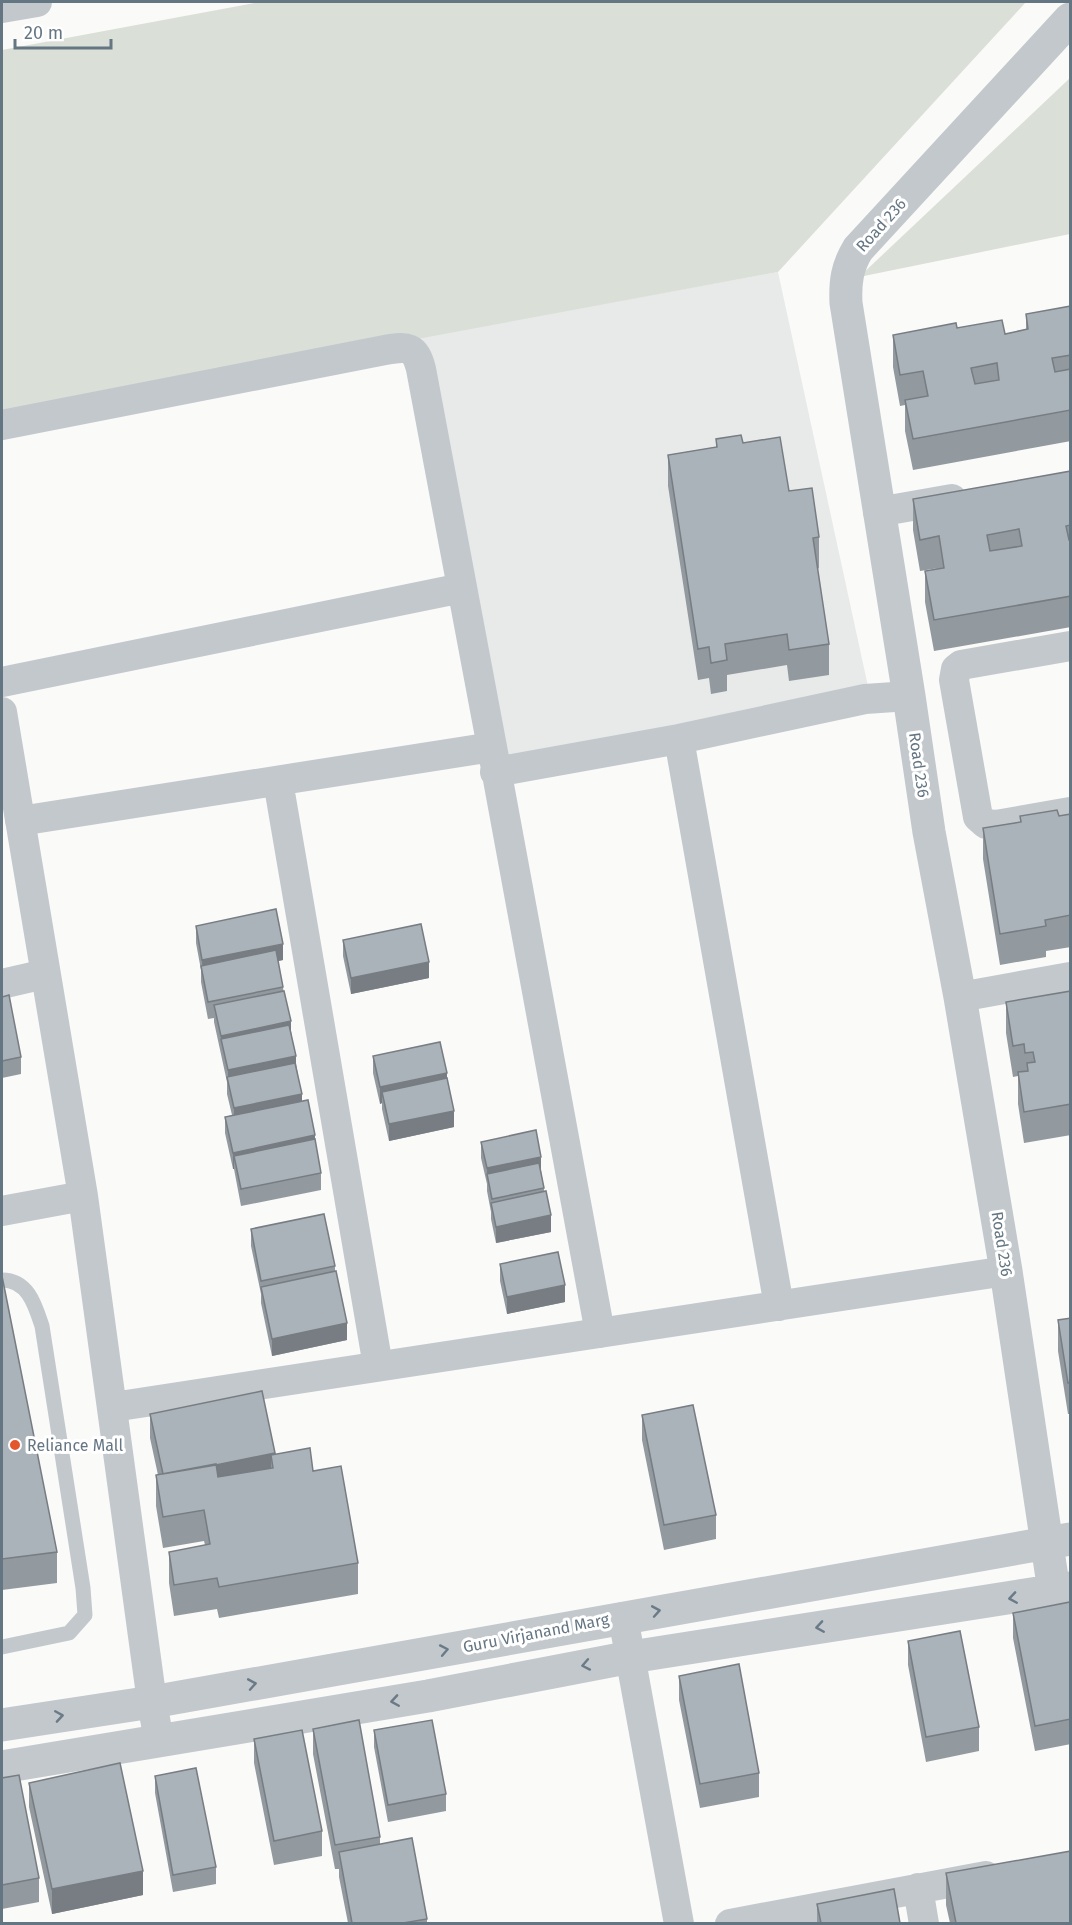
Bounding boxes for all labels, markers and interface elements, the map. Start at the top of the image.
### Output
scale bar [15,12,111,50]
text: 20 m [24,22,63,44]
street label: Road 236 [852,194,910,256]
street label: Road 236 [905,731,933,799]
street label: Road 236 [987,1210,1017,1278]
place label: Reliance Mall [27,1436,123,1455]
marker: Reliance Mall [8,1438,22,1452]
one-way arrow [1008,1591,1017,1603]
one-way arrow [651,1605,661,1618]
street label: Guru Virjanand Marg [461,1609,611,1656]
one-way arrow [815,1621,825,1633]
one-way arrow [438,1644,448,1657]
one-way arrow [582,1658,592,1671]
one-way arrow [246,1678,256,1691]
one-way arrow [390,1695,399,1707]
one-way arrow [55,1711,64,1723]

